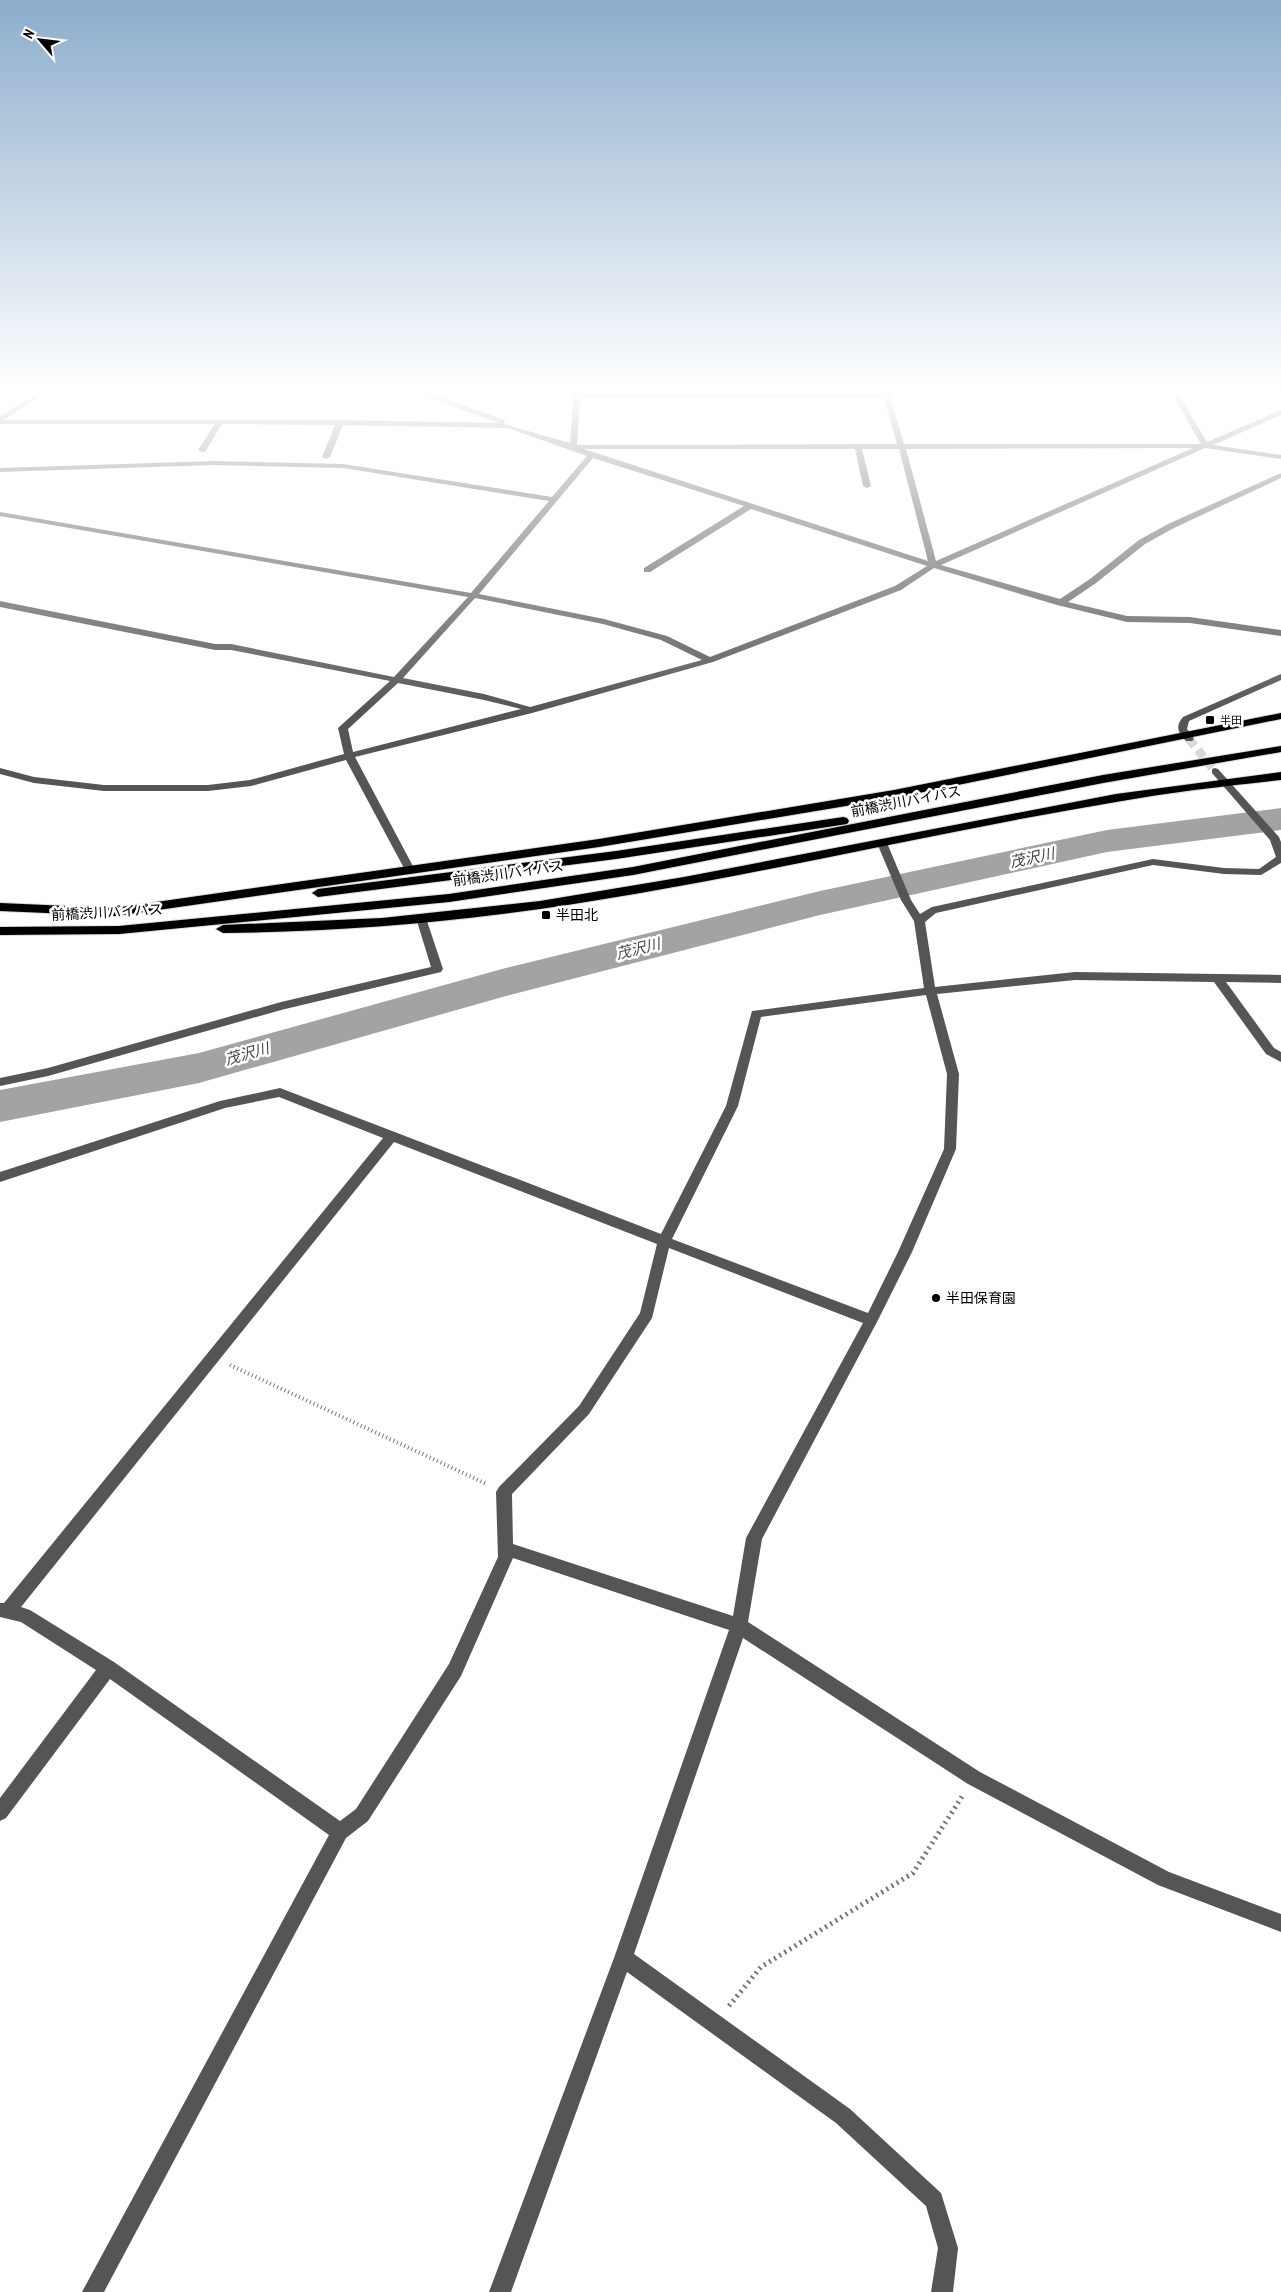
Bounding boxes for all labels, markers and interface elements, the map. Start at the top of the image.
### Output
north arrow [15,15,65,65]
text: N [19,26,38,41]
place label: 半田 [1220,713,1242,727]
marker: 半田 [1204,714,1216,726]
street label: 前橋渋川バイパス [849,782,963,820]
water label: 茂沢川 [1008,843,1058,871]
street label: 前橋渋川バイパス [451,856,565,890]
street label: 前橋渋川バイパス [51,900,163,924]
place label: 半田北 [556,906,598,924]
marker: 半田北 [540,909,552,921]
water label: 茂沢川 [614,933,664,963]
water label: 茂沢川 [223,1038,273,1069]
place label: 半田保育園 [946,1289,1016,1307]
marker: 半田保育園 [930,1292,942,1304]

